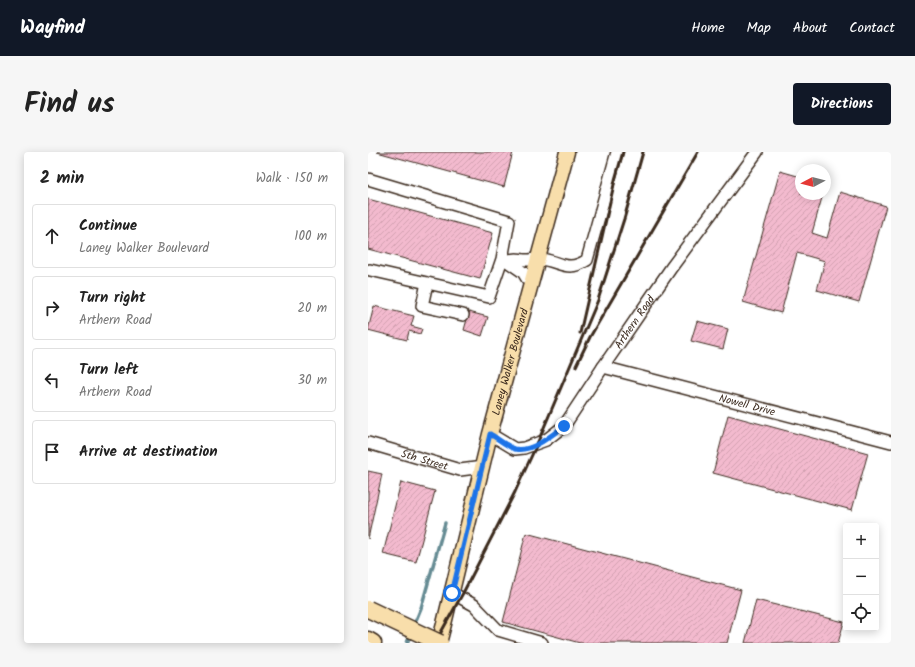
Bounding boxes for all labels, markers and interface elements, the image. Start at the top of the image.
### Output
text: Wayfind [20,13,85,43]
text: Home [691,17,725,39]
text: Map [747,17,771,39]
text: About [793,17,827,39]
text: Contact [849,17,895,39]
text: Find us [24,82,115,127]
button: Directions [793,83,891,125]
north arrow [795,164,831,200]
text: 2 min [40,165,84,192]
text: Walk · 150 m [256,168,328,189]
text: Continue [79,214,137,238]
icon: ahead [41,225,63,247]
text: 100 m [294,226,327,247]
text: Laney Walker Boulevard [79,238,209,259]
text: Turn right [79,286,146,310]
street label: Arthern Road [610,291,660,353]
icon: right [41,297,63,319]
text: 20 m [297,298,327,319]
street label: Laney Walker Boulevard [487,306,534,418]
text: Arthern Road [79,310,152,331]
text: Turn left [79,358,139,382]
icon: left [41,369,63,391]
text: 30 m [298,370,327,391]
text: Arthern Road [79,382,152,403]
street label: Nowell Drive [717,390,777,421]
route end [555,417,573,435]
text: Arrive at destination [79,440,218,464]
icon: arrive [41,441,63,463]
street label: 5th Street [399,445,451,476]
map controls [843,523,879,631]
button: + [843,523,879,559]
button: − [843,559,879,595]
route start [443,584,461,602]
button: locate [843,595,879,631]

